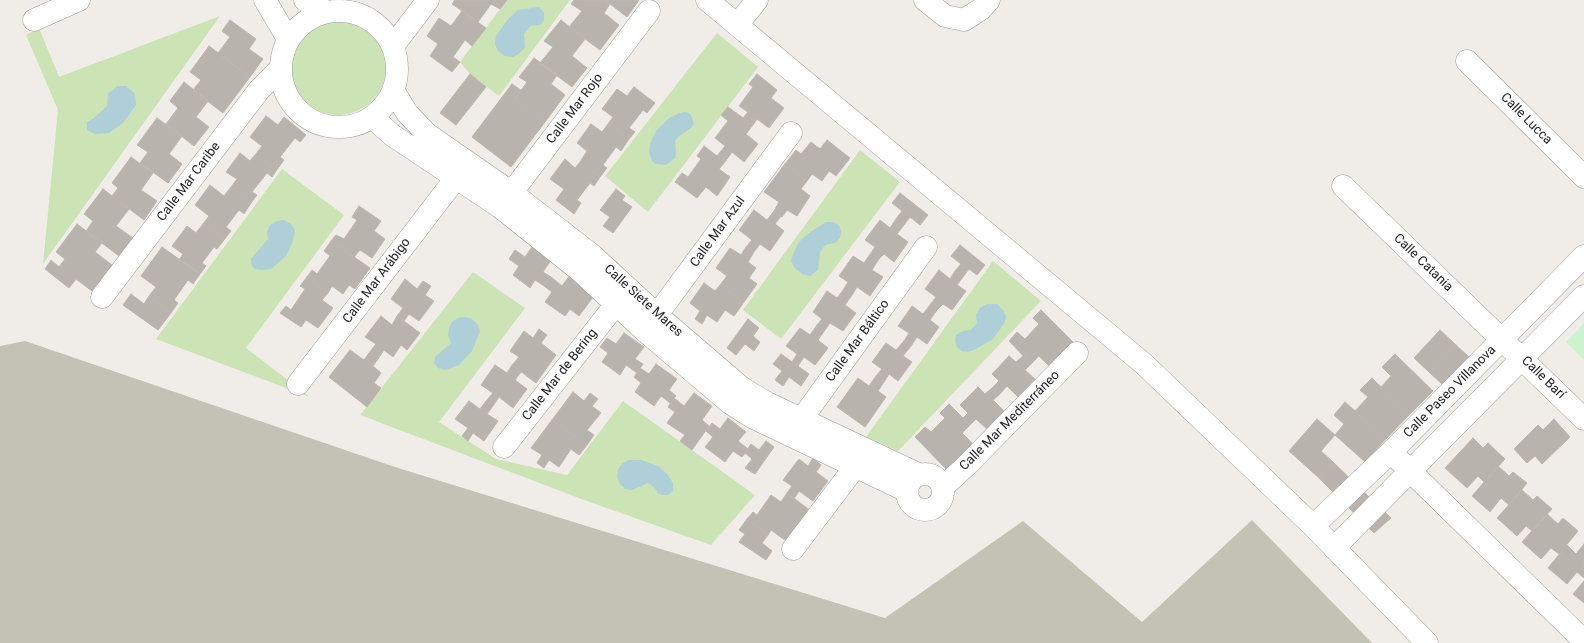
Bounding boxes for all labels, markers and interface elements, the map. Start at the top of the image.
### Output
street label: Calle Mar Rojo [544,71,606,147]
street label: Calle Lucca [1497,90,1555,148]
street label: Calle Mar Caribe [154,139,224,225]
street label: Calle Mar Azul [687,194,749,270]
street label: Calle Catania [1390,231,1456,295]
street label: Calle Mar Arábigo [340,235,414,327]
street label: Calle Siete Mares [600,262,686,340]
street label: Calle Mar Báltico [823,297,893,385]
street label: Calle Mar de Bering [519,326,601,424]
street label: Calle Paseo Villanova [1401,343,1499,441]
street label: Calle Barí [1518,353,1568,403]
street label: Calle Mar Mediterráneo [957,368,1063,474]

